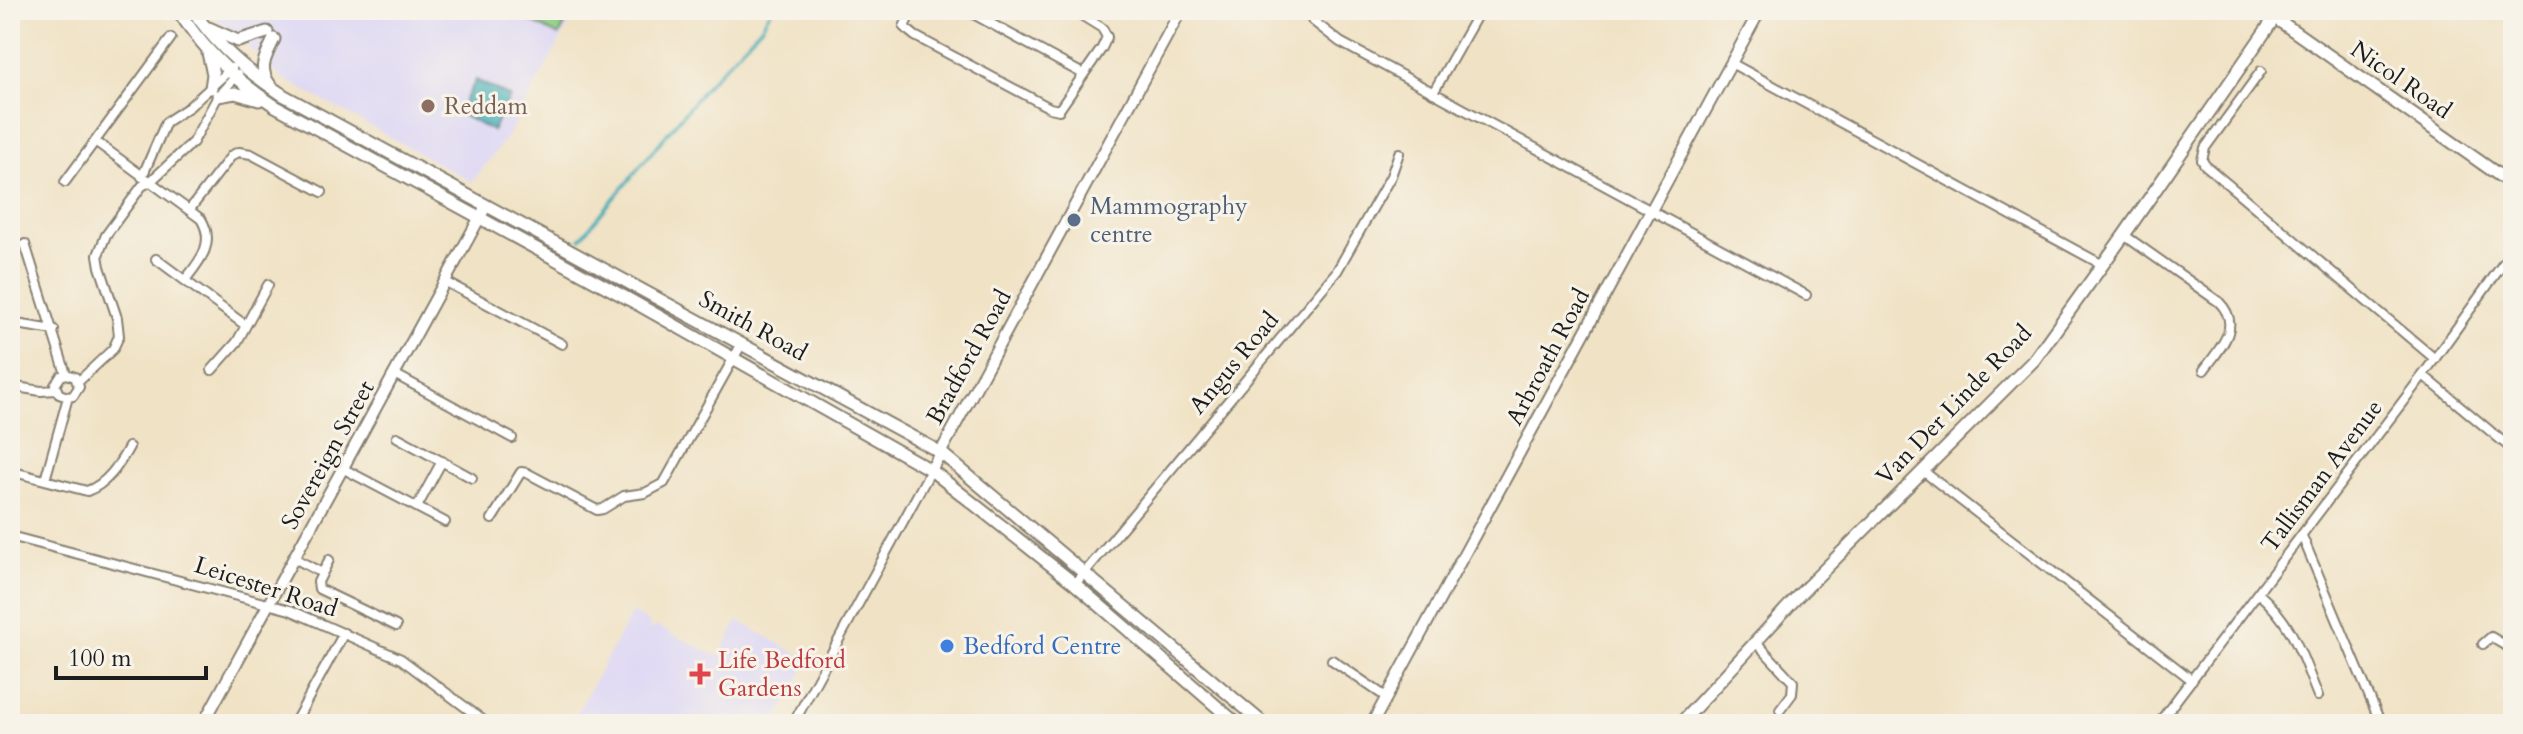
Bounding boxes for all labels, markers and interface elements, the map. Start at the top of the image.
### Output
street label: Nicol Road [2344,33,2458,127]
place label: Reddam [444,90,528,123]
marker: Reddam [419,97,437,115]
place label: Mammography centre [1090,190,1248,251]
marker: Mammography centre [1065,211,1083,229]
street label: Smith Road [693,283,813,369]
street label: Arbroath Road [1498,283,1598,431]
street label: Bradford Road [918,284,1020,430]
street label: Angus Road [1181,305,1287,421]
street label: Van Der Linde Road [1869,317,2039,493]
street label: Sovereign Street [273,374,383,535]
street label: Tallisman Avenue [2254,393,2390,559]
street label: Leicester Road [190,548,342,626]
scale bar [56,630,206,680]
place label: Bedford Centre [963,630,1121,663]
marker: Bedford Centre [938,637,956,655]
text: 100 m [68,642,132,675]
place label: Life Bedford Gardens [718,644,846,705]
marker: Life Bedford Gardens [689,663,711,685]

